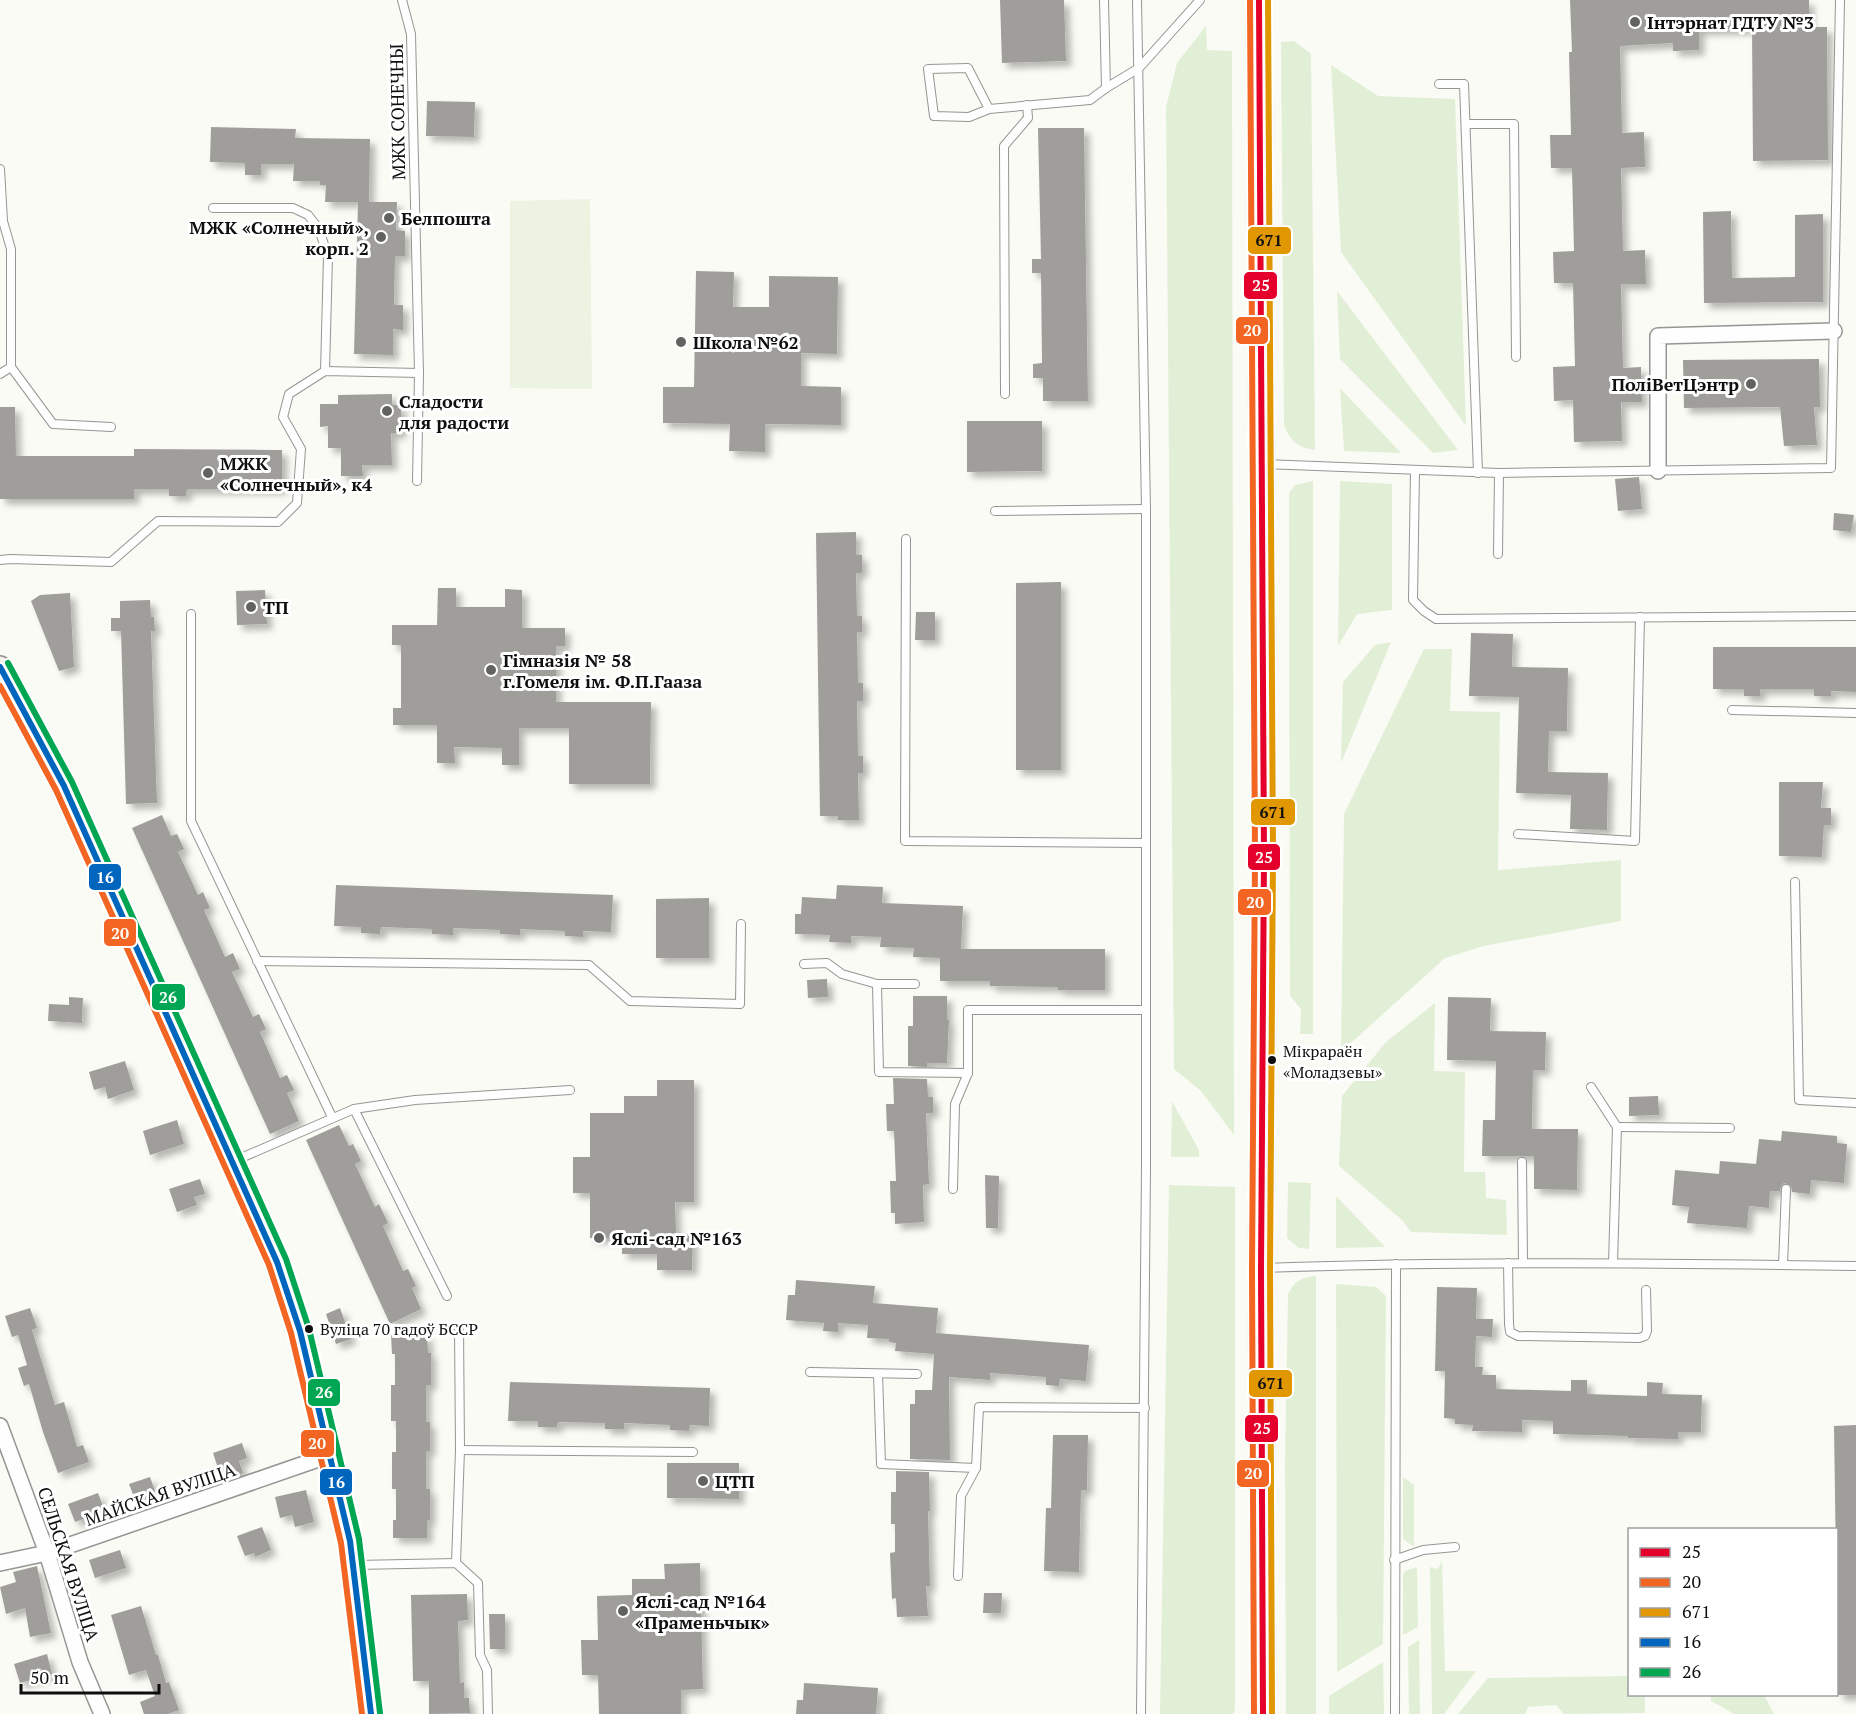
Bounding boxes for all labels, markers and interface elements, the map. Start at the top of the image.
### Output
place label: Інтэрнат ГДТУ №3 [1647,10,1814,34]
marker: Інтэрнат ГДТУ №3 [1628,15,1642,29]
street label: МЖК СОНЕЧНЫ [384,44,410,180]
place label: Белпошта [401,206,491,230]
marker: Белпошта [382,211,396,225]
place label: МЖК «Солнечный», корп. 2 [189,215,369,260]
line badge: 671 [1247,226,1292,255]
text: 671 [1255,229,1283,251]
marker: МЖК «Солнечный», корп. 2 [374,230,388,244]
line badge: 25 [1243,271,1278,300]
text: 25 [1252,274,1270,296]
line badge: 20 [1235,316,1269,345]
text: 20 [1243,319,1261,341]
place label: Школа №62 [693,330,799,354]
marker: Школа №62 [674,335,688,349]
place label: ПоліВетЦэнтр [1611,372,1739,396]
marker: ПоліВетЦэнтр [1744,377,1758,391]
place label: Сладости для радости [399,389,509,434]
marker: Сладости для радости [380,404,394,418]
place label: МЖК «Солнечный», к4 [220,451,373,496]
marker: МЖК «Солнечный», к4 [201,466,215,480]
place label: ТП [263,595,289,619]
marker: ТП [244,600,258,614]
place label: Гімназія № 58 г.Гомеля ім. Ф.П.Гааза [503,648,702,693]
marker: Гімназія № 58 г.Гомеля ім. Ф.П.Гааза [484,663,498,677]
line badge: 671 [1250,798,1296,826]
text: 671 [1259,801,1287,823]
line badge: 25 [1247,843,1281,871]
text: 25 [1255,846,1273,868]
line badge: 16 [88,863,122,891]
text: 16 [96,866,114,888]
line badge: 20 [1237,888,1272,916]
text: 20 [1246,891,1264,913]
line badge: 20 [103,918,137,947]
text: 20 [111,922,129,944]
line badge: 26 [151,983,186,1011]
text: 26 [159,986,177,1008]
place label: Мікрараён «Моладзевы» [1283,1040,1383,1083]
marker: Мікрараён «Моладзевы» [1266,1054,1278,1066]
place label: Яслі-сад №163 [611,1226,742,1250]
marker: Яслі-сад №163 [592,1231,606,1245]
place label: Вуліца 70 гадоў БССР [320,1318,478,1340]
marker: Вуліца 70 гадоў БССР [303,1323,315,1335]
line badge: 671 [1248,1369,1293,1398]
text: 671 [1257,1372,1285,1394]
line badge: 26 [307,1378,341,1407]
text: 26 [315,1381,333,1403]
line badge: 25 [1244,1414,1279,1443]
text: 25 [1253,1417,1271,1439]
line badge: 20 [300,1429,335,1458]
text: 20 [308,1432,326,1454]
street label: МАЙСКАЯ ВУЛІЦА [81,1457,239,1531]
line badge: 20 [1236,1459,1270,1488]
text: 20 [1244,1462,1262,1484]
line badge: 16 [319,1468,353,1496]
place label: ЦТП [715,1469,755,1493]
text: 16 [327,1471,345,1493]
marker: ЦТП [696,1474,710,1488]
street label: СЕЛЬСКАЯ ВУЛІЦА [33,1484,105,1645]
legend [1628,1528,1838,1696]
text: 25 [1682,1539,1701,1563]
text: 20 [1682,1569,1701,1593]
place label: Яслі-сад №164 «Праменьчык» [635,1589,770,1634]
text: 671 [1682,1599,1711,1623]
marker: Яслі-сад №164 «Праменьчык» [616,1604,630,1618]
text: 16 [1682,1629,1702,1653]
scale bar [21,1657,159,1695]
text: 26 [1682,1659,1702,1683]
text: 50 m [30,1665,70,1689]

